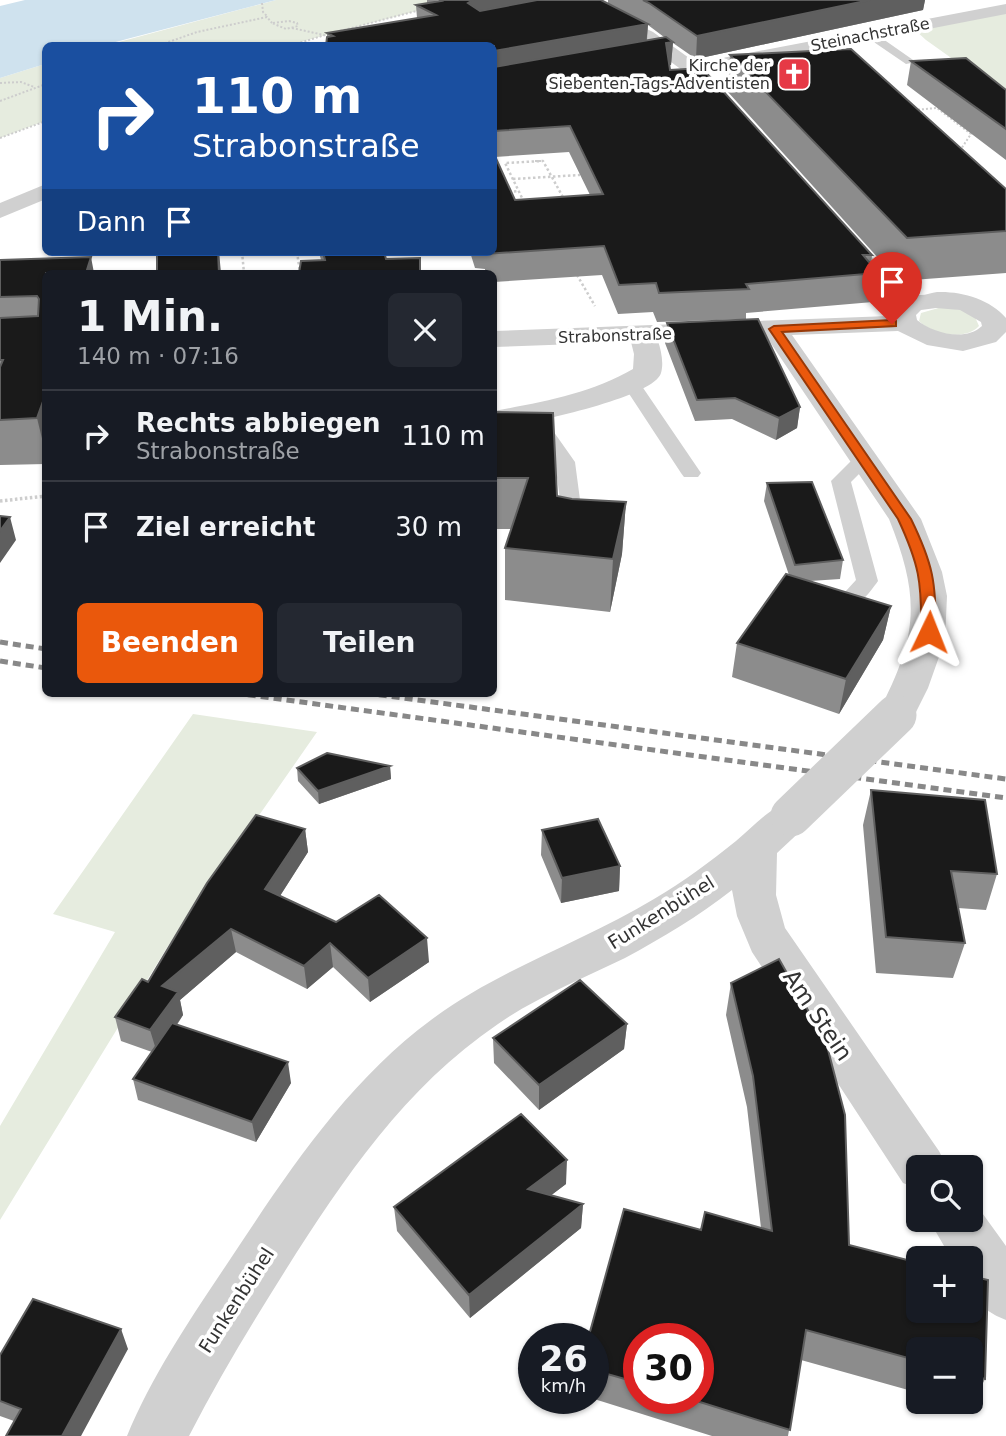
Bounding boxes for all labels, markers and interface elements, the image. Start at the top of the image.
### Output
street label: Steinachstraße [809,14,931,55]
church icon: Kirche der Siebenten-Tags-Adventisten [775,55,813,93]
place label: Kirche der Siebenten-Tags-Adventisten [548,56,770,93]
text: 110 m [192,68,362,125]
icon: right [77,70,168,161]
text: Strabonstraße [192,127,420,165]
icon: arrive [160,203,198,241]
text: Dann [77,207,146,237]
pin [862,252,922,324]
icon: arrive [873,263,911,301]
text: 1 Min. [77,292,223,341]
button: close [388,293,462,367]
street label: Strabonstraße [558,324,672,347]
text: 140 m · 07:16 [77,343,239,369]
text: Rechts abbiegen [136,408,381,438]
icon: right [77,417,115,455]
text: 110 m [402,421,485,451]
text: Strabonstraße [136,438,300,464]
icon: arrive [77,508,115,546]
text: Ziel erreicht [136,512,316,542]
text: 30 m [395,512,462,542]
position arrow [892,595,966,669]
button: Beenden [77,603,263,683]
button: Teilen [277,603,462,683]
street label: Funkenbühel [604,871,718,953]
street label: Am Stein [778,965,858,1065]
map controls [906,1155,983,1414]
button: search [906,1155,983,1232]
street label: Funkenbühel [194,1243,278,1357]
button: + [906,1246,983,1323]
speed limit sign: 30 [623,1323,714,1414]
button: − [906,1337,983,1414]
text: 26 [539,1339,588,1379]
text: km/h [541,1375,586,1396]

